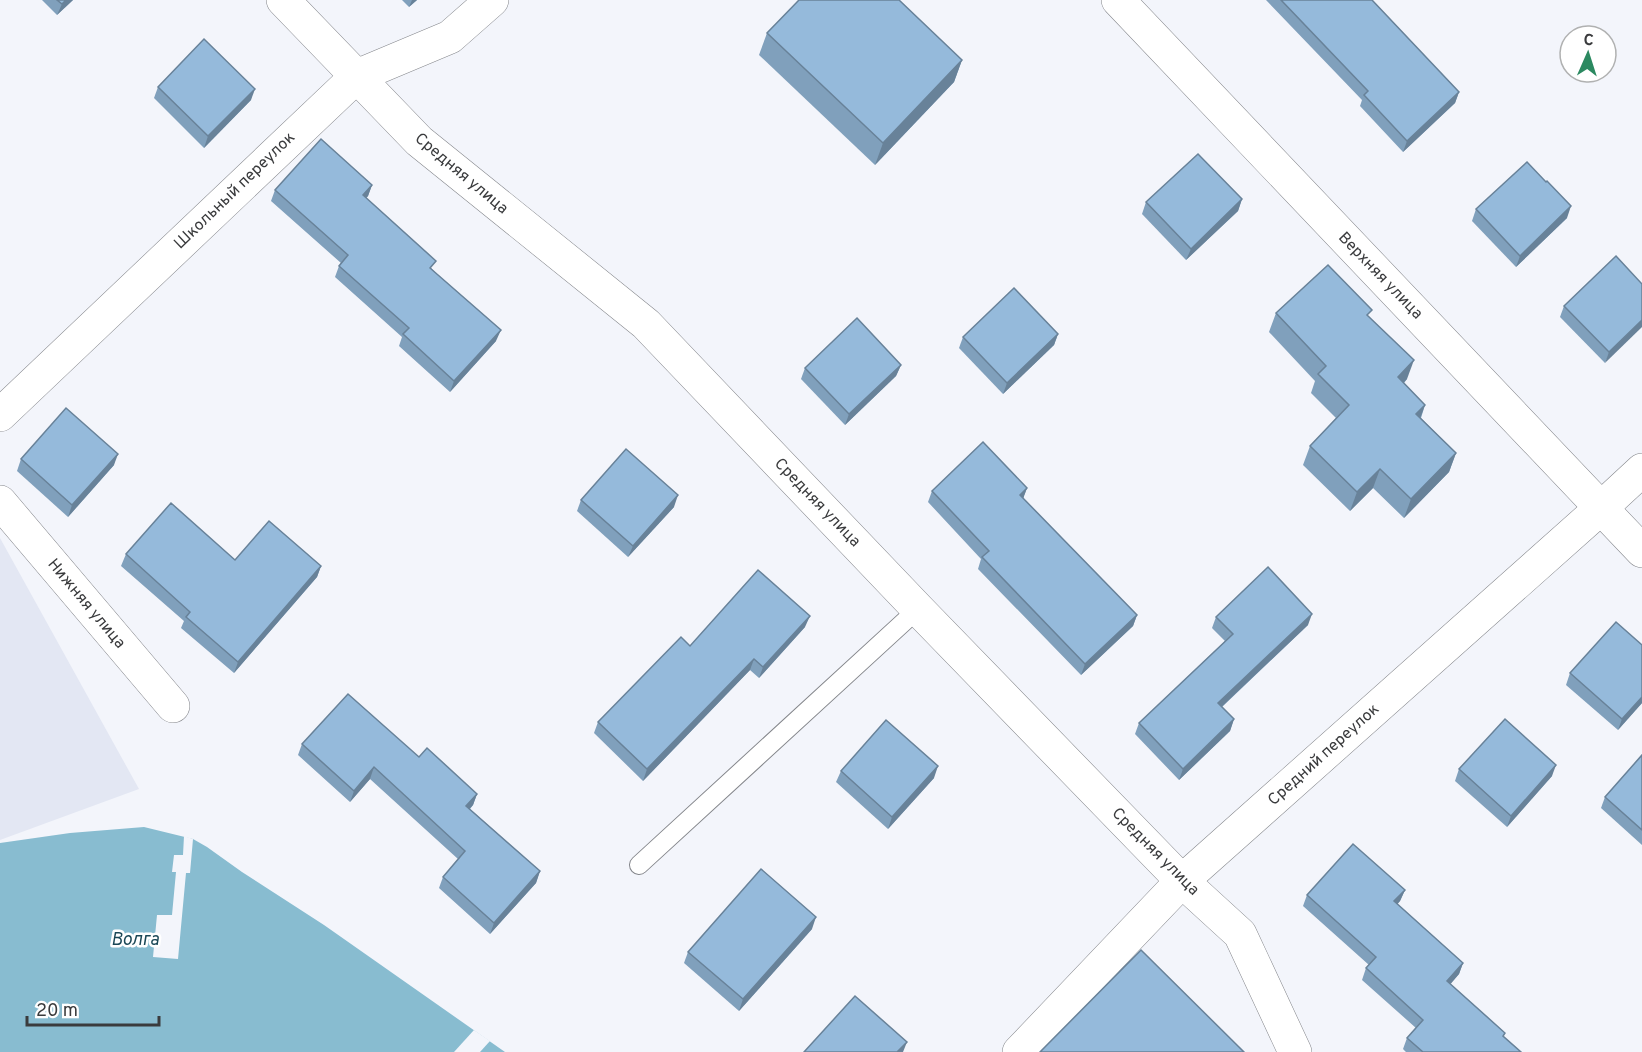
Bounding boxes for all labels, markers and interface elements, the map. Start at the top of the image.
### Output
north arrow [1558,24,1618,84]
text: С [1583,31,1594,51]
street label: Школьный переулок [170,128,300,254]
street label: Средняя улица [410,129,512,219]
street label: Верхняя улица [1333,228,1427,324]
street label: Средняя улица [770,454,864,552]
street label: Нижняя улица [43,555,129,653]
street label: Средний переулок [1264,700,1384,810]
street label: Средняя улица [1107,804,1203,900]
water label: Волга [111,929,160,952]
scale bar [27,989,159,1027]
text: 20 m [36,1000,78,1023]

